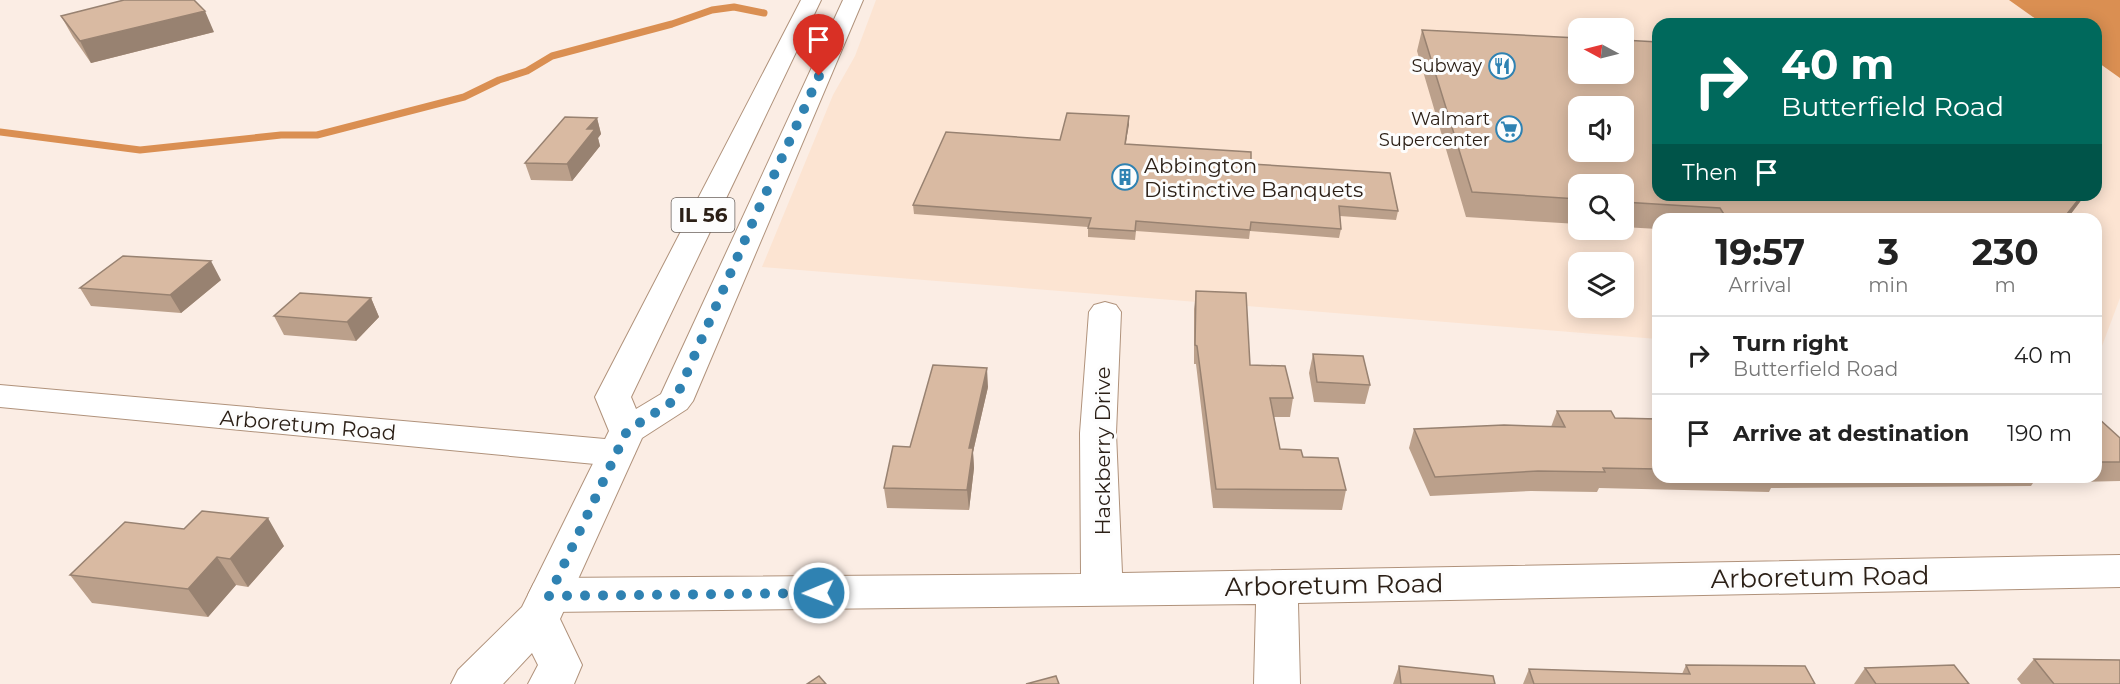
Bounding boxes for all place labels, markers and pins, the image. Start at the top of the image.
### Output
pin [793,14,844,76]
restaurant icon: Subway [1487,51,1517,81]
place label: Subway [1411,55,1482,77]
place label: Walmart Supercenter [1379,108,1490,151]
supermarket icon: Walmart Supercenter [1494,114,1524,144]
place label: Abbington Distinctive Banquets [1144,153,1363,202]
building icon: Abbington Distinctive Banquets [1110,162,1140,192]

